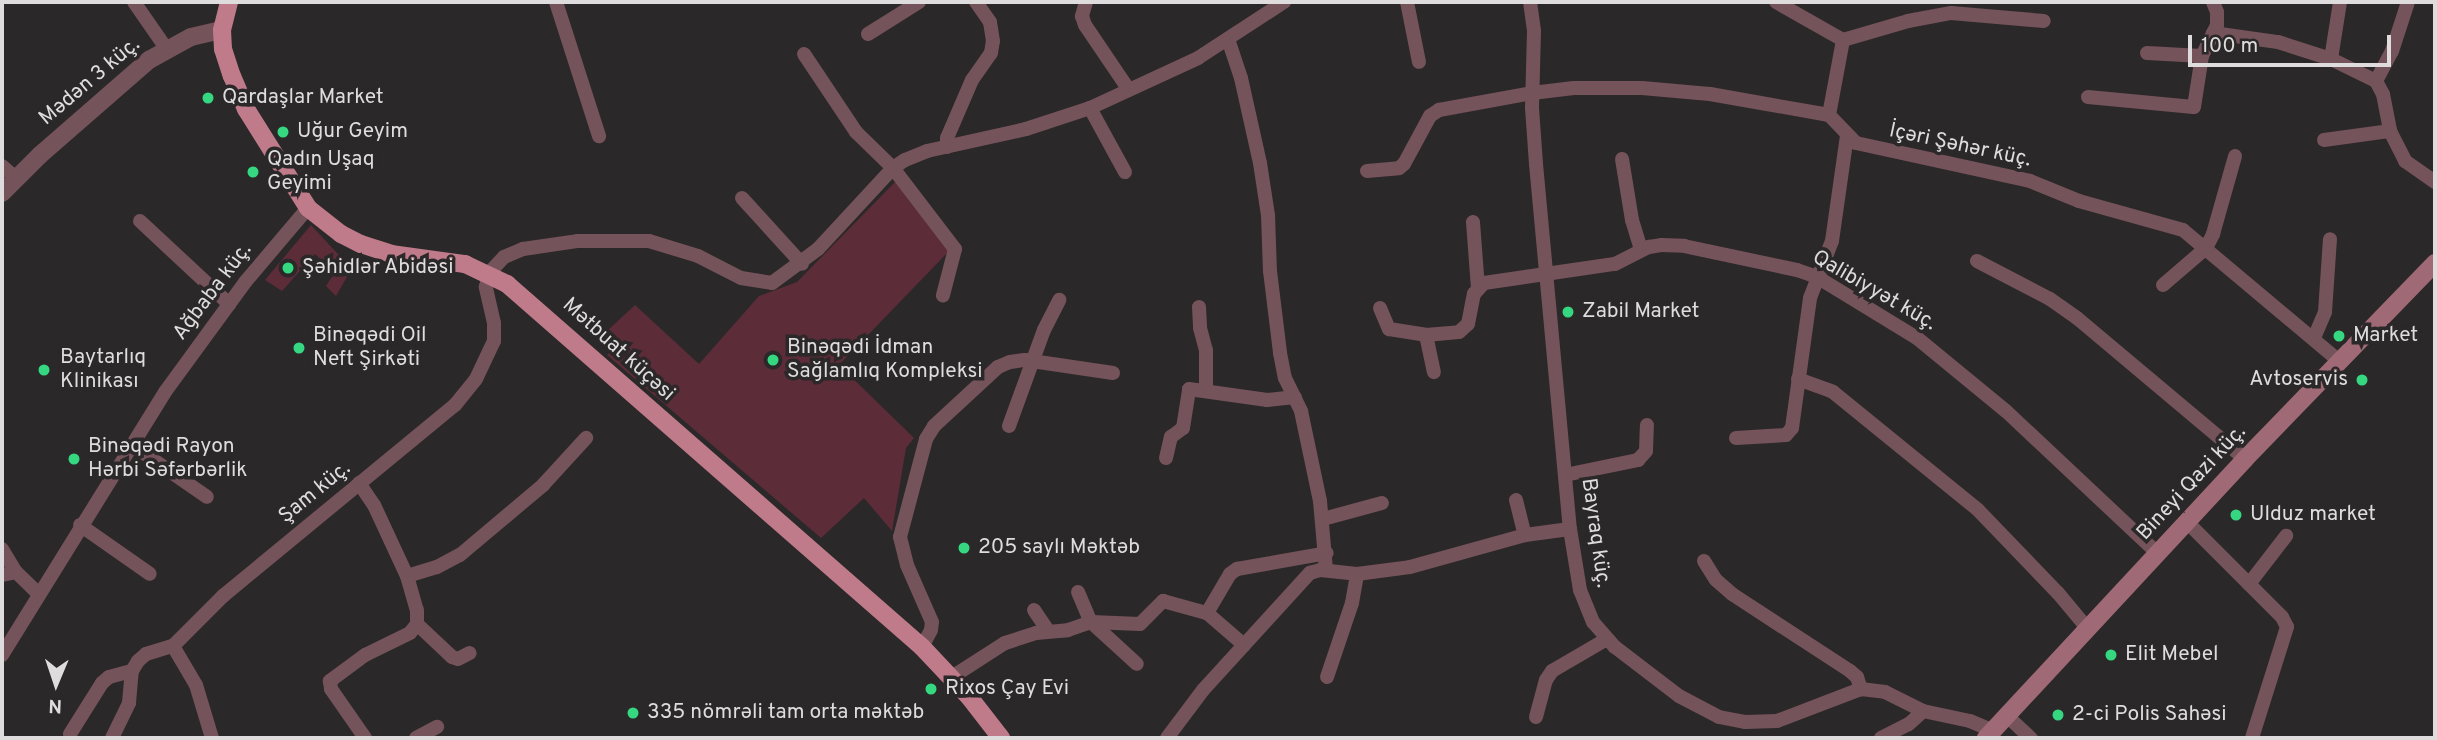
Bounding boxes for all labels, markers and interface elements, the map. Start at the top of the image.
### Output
scale bar [2192,21,2395,65]
street label: Mədən 3 küç. [34,33,146,131]
text: 100 m [2201,33,2258,60]
place label: Qardaşlar Market [222,85,384,111]
marker: Qardaşlar Market [200,90,216,106]
place label: Uğur Geyim [297,119,408,145]
street label: İçəri Şəhər küç. [1887,119,2033,173]
marker: Uğur Geyim [275,124,291,140]
place label: Qadın Uşaq Geyimi [267,147,374,197]
marker: Qadın Uşaq Geyimi [245,164,261,180]
street label: Ağbaba küç. [168,238,258,346]
street label: Qalibiyyət küç. [1807,245,1941,337]
place label: Şəhidlər Abidəsi [302,255,454,281]
marker: Şəhidlər Abidəsi [280,260,296,276]
street label: Mətbuat küçəsi [557,293,679,407]
place label: Zabil Market [1582,299,1699,325]
marker: Zabil Market [1560,304,1576,320]
place label: Binəqədi Oil Neft Şirkəti [313,323,427,373]
place label: Market [2353,323,2418,349]
marker: Market [2331,328,2347,344]
place label: Binəqədi İdman Sağlamlıq Kompleksi [787,335,983,385]
marker: Binəqədi Oil Neft Şirkəti [291,340,307,356]
place label: Baytarlıq Klinikası [60,345,146,395]
marker: Binəqədi İdman Sağlamlıq Kompleksi [765,352,781,368]
marker: Baytarlıq Klinikası [34,360,54,380]
place label: Avtoservis [2249,367,2348,393]
marker: Avtoservis [2354,372,2370,388]
street label: Bineyi Qazi küç. [2132,420,2252,546]
place label: Binəqədi Rayon Hərbi Səfərbərlik [88,434,248,484]
marker: Binəqədi Rayon Hərbi Səfərbərlik [66,451,82,467]
street label: Şam küç. [274,457,356,529]
street label: Bayraq küç. [1575,477,1615,589]
place label: Ulduz market [2250,502,2376,528]
marker: Ulduz market [2228,507,2244,523]
place label: 205 saylı Məktəb [978,535,1140,561]
marker: 205 saylı Məktəb [956,540,972,556]
place label: Elit Mebel [2125,642,2218,668]
marker: Elit Mebel [2103,647,2119,663]
north arrow [21,649,91,719]
place label: Rixos Çay Evi [945,676,1069,702]
marker: Rixos Çay Evi [923,681,939,697]
text: N [48,693,63,717]
place label: 335 nömrəli tam orta məktəb [647,700,924,726]
place label: 2-ci Polis Sahəsi [2072,702,2227,728]
marker: 335 nömrəli tam orta məktəb [625,705,641,721]
marker: 2-ci Polis Sahəsi [2050,707,2066,723]

